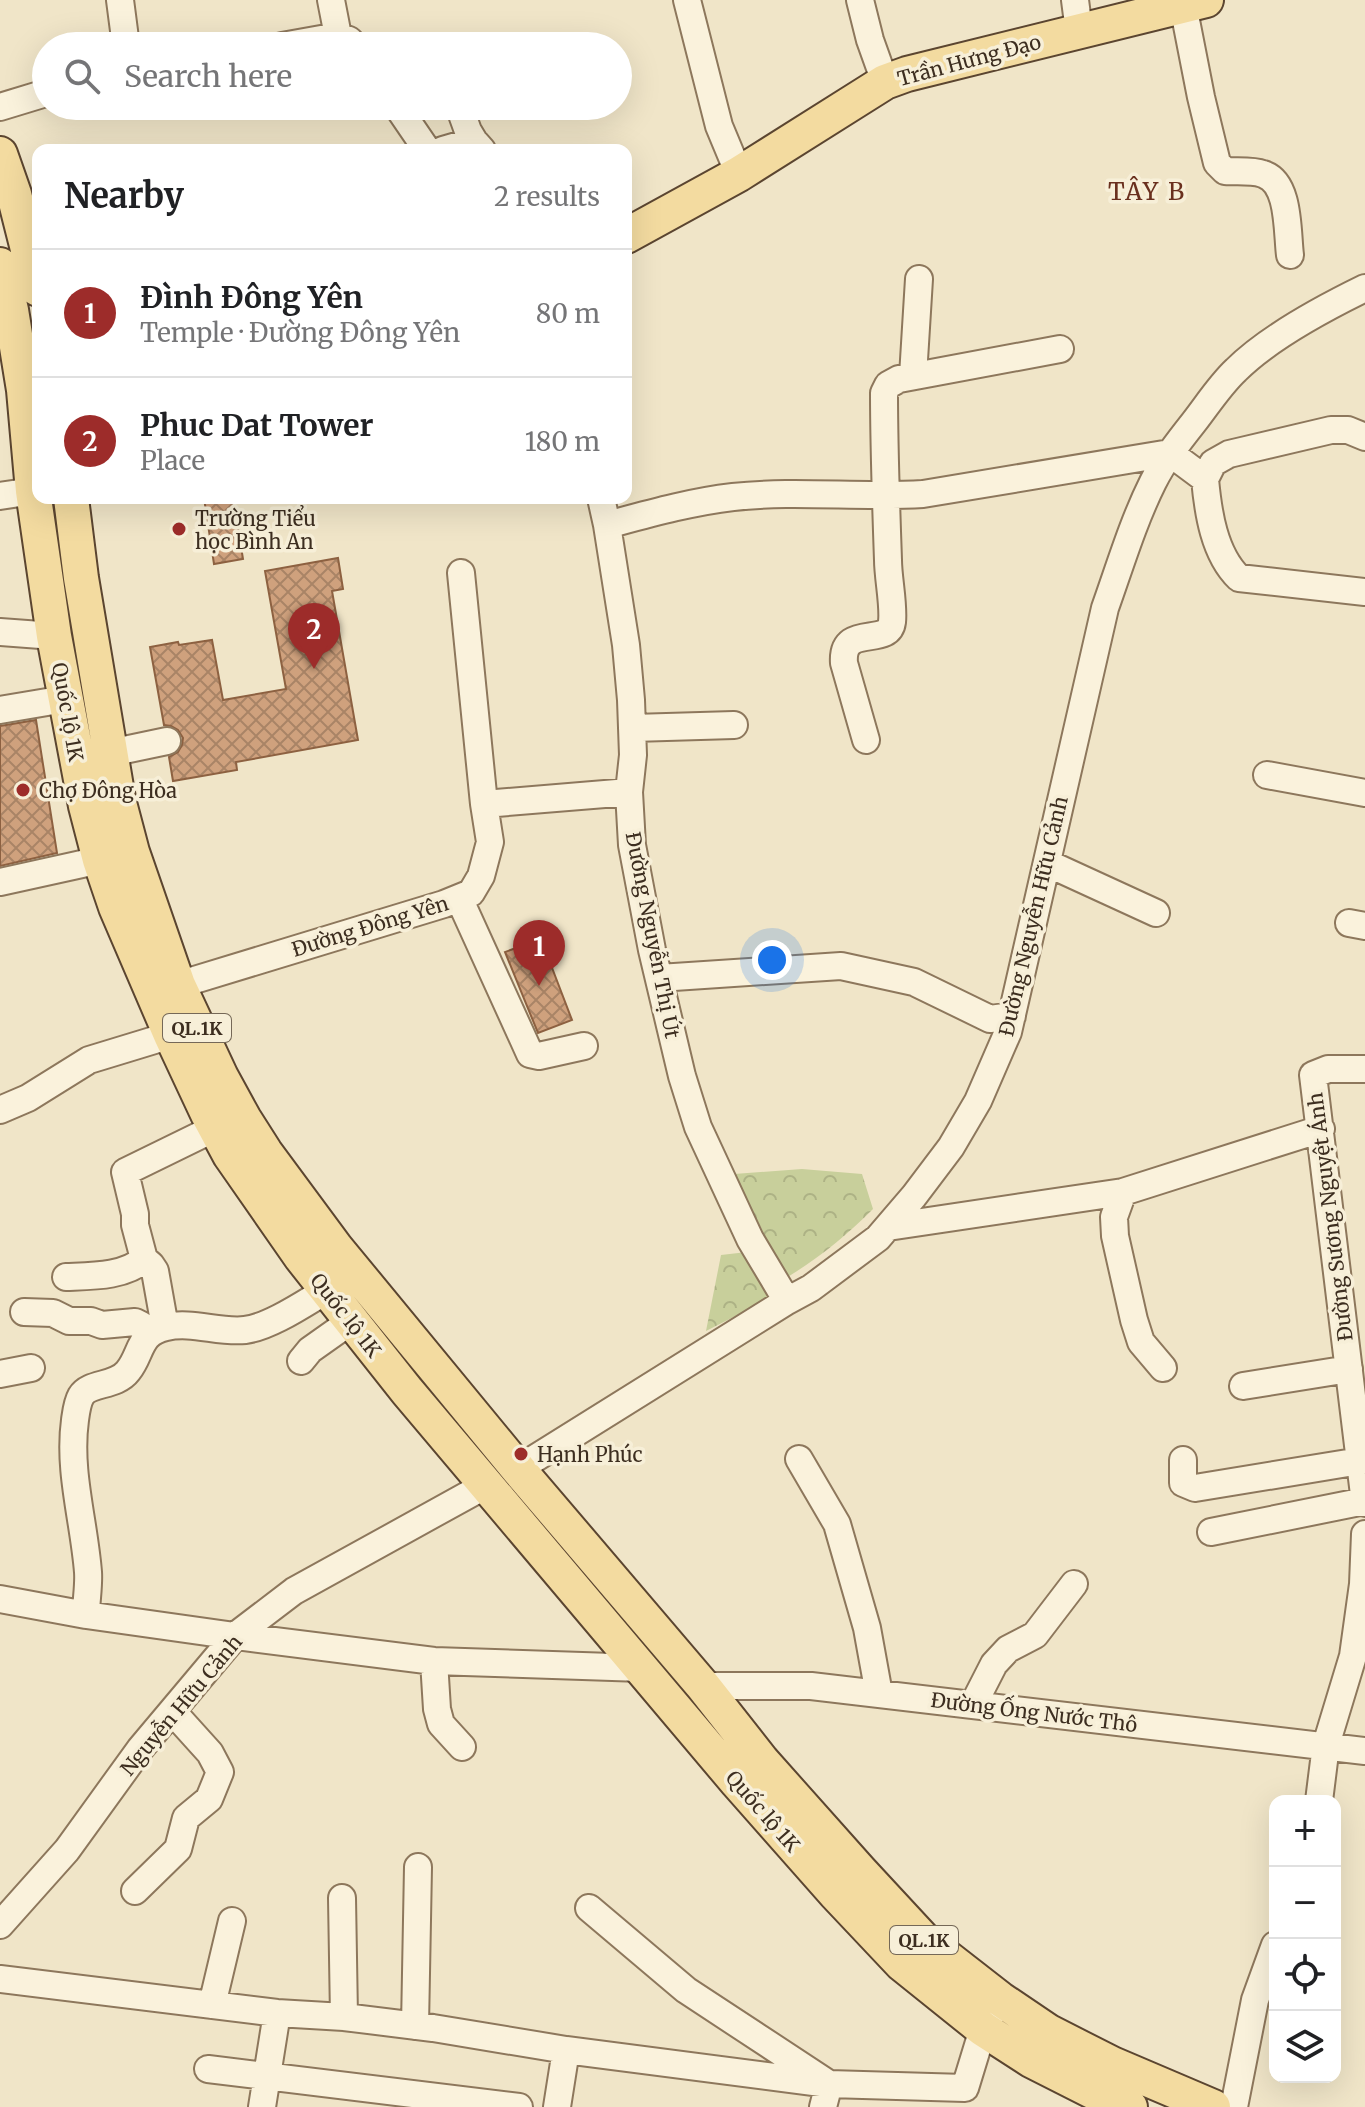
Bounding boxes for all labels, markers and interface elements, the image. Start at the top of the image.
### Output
street label: Trần Hưng Đạo [894,29,1044,91]
search box [32,32,632,120]
icon: search [60,54,104,98]
text: Search here [124,57,292,95]
text: Nearby [64,175,184,217]
district label: TÂY B [1108,176,1186,207]
text: 2 results [494,180,600,213]
text: Đình Đông Yên [140,278,363,316]
text: 1 [84,297,96,330]
text: 80 m [536,297,600,330]
text: Temple · Đường Đông Yên [140,316,460,349]
text: Phuc Dat Tower [140,406,373,444]
text: 2 [82,425,98,458]
text: 180 m [525,425,600,458]
text: Place [140,444,205,477]
place label: Trường Tiểu học Bình An [195,504,316,554]
marker: Trường Tiểu học Bình An [170,520,188,538]
pin: 2 [288,603,340,669]
street label: Quốc lộ 1K [47,661,89,764]
place label: Chợ Đông Hòa [39,778,177,803]
marker: Chợ Đông Hòa [14,781,32,799]
street label: Đường Nguyễn Hữu Cảnh [992,793,1073,1039]
street label: Đường Nguyễn Thị Út [621,829,687,1041]
street label: Đường Đông Yên [289,890,451,962]
pin: 1 [513,920,565,986]
your location [752,940,792,980]
road number: QL.1K [163,1014,231,1042]
street label: Đường Sương Nguyệt Ánh [1300,1091,1358,1343]
street label: Quốc lộ 1K [305,1268,387,1363]
place label: Hạnh Phúc [537,1442,643,1467]
marker: Hạnh Phúc [512,1445,530,1463]
street label: Nguyễn Hữu Cảnh [114,1629,247,1780]
street label: Đường Ống Nước Thô [929,1683,1140,1737]
street label: Quốc lộ 1K [721,1765,806,1857]
map controls [1269,1795,1341,2083]
button: + [1269,1795,1341,1867]
button: − [1269,1867,1341,1939]
road number: QL.1K [890,1926,958,1954]
button: locate [1269,1939,1341,2011]
button: layers [1269,2011,1341,2083]

